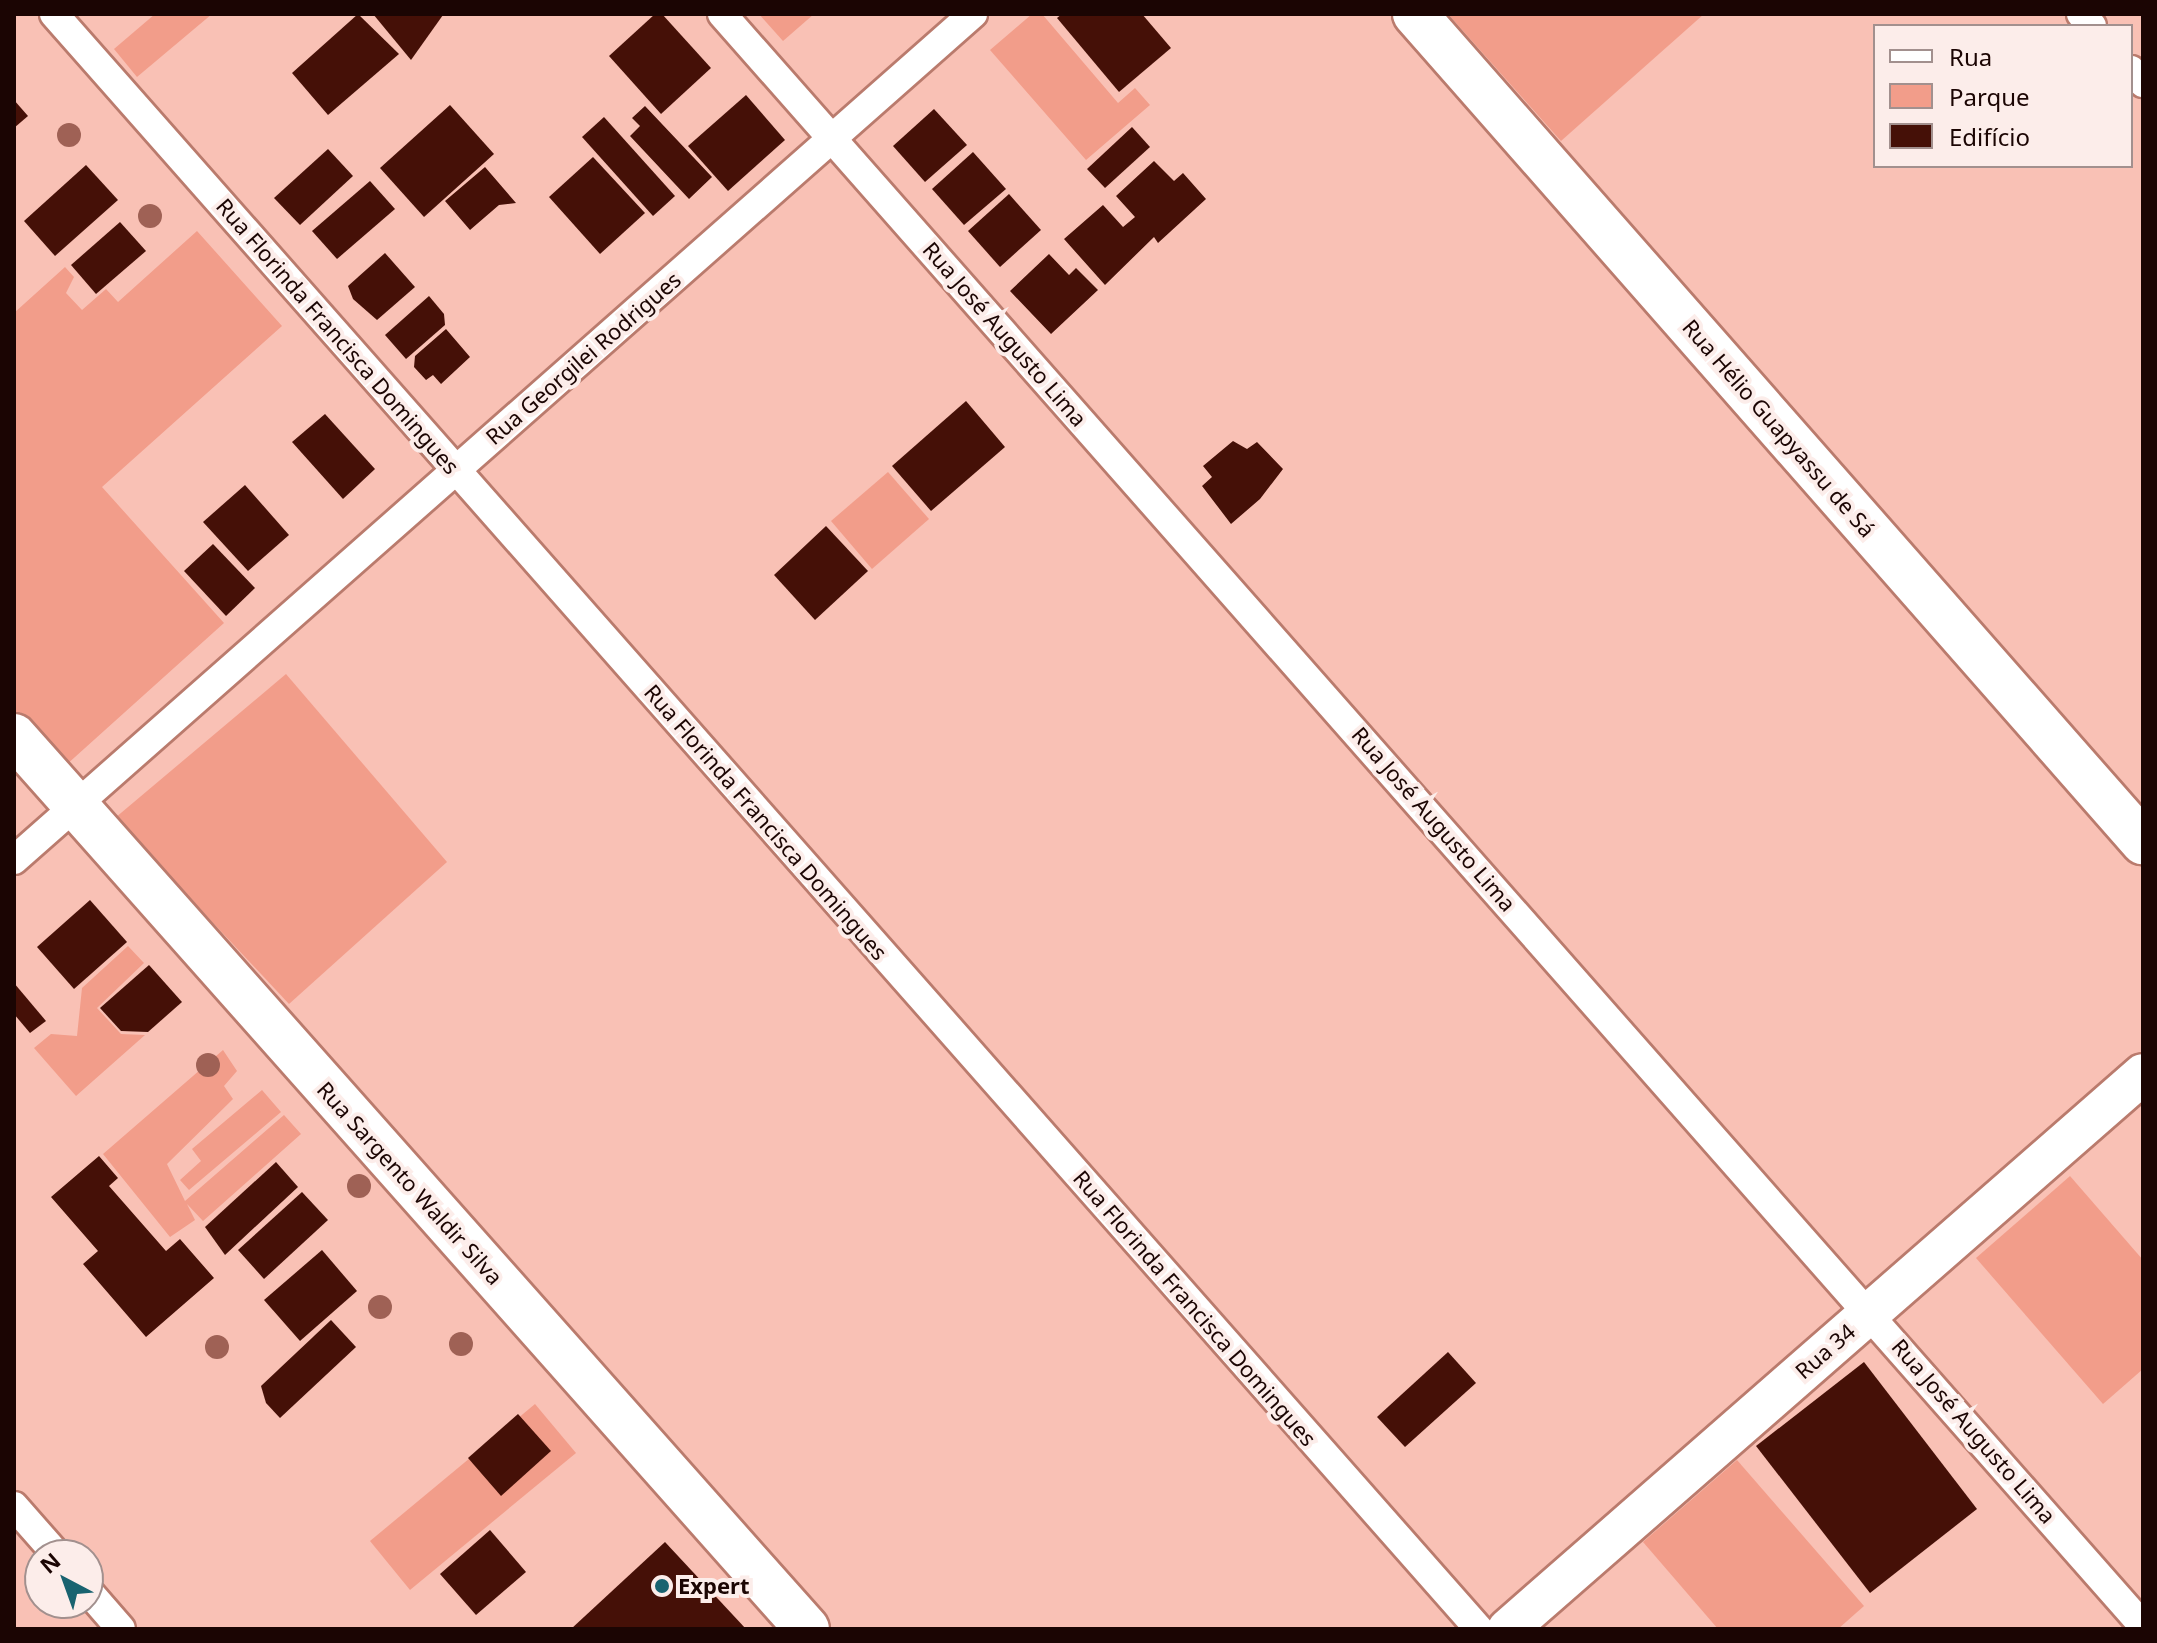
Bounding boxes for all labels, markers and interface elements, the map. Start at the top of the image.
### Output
legend [1873,24,2133,168]
text: Rua [1949,40,1992,73]
text: Parque [1949,80,2030,113]
text: Edifício [1949,120,2030,153]
street label: Rua Florinda Francisca Domingues [211,193,465,479]
street label: Rua José Augusto Lima [918,236,1092,432]
street label: Rua Georgilei Rodrigues [480,266,686,450]
street label: Rua Hélio Guapyassu de Sá [1677,314,1881,542]
street label: Rua Florinda Francisca Domingues [639,679,893,965]
street label: Rua José Augusto Lima [1347,721,1521,917]
street label: Rua Sargento Waldir Silva [312,1076,508,1290]
street label: Rua Florinda Francisca Domingues [1068,1165,1322,1451]
street label: Rua 34 [1790,1318,1860,1384]
street label: Rua José Augusto Lima [1887,1333,2061,1529]
north arrow [24,1539,104,1619]
text: N [33,1545,66,1580]
place label: Expert [678,1573,749,1599]
marker: Expert [653,1577,671,1595]

